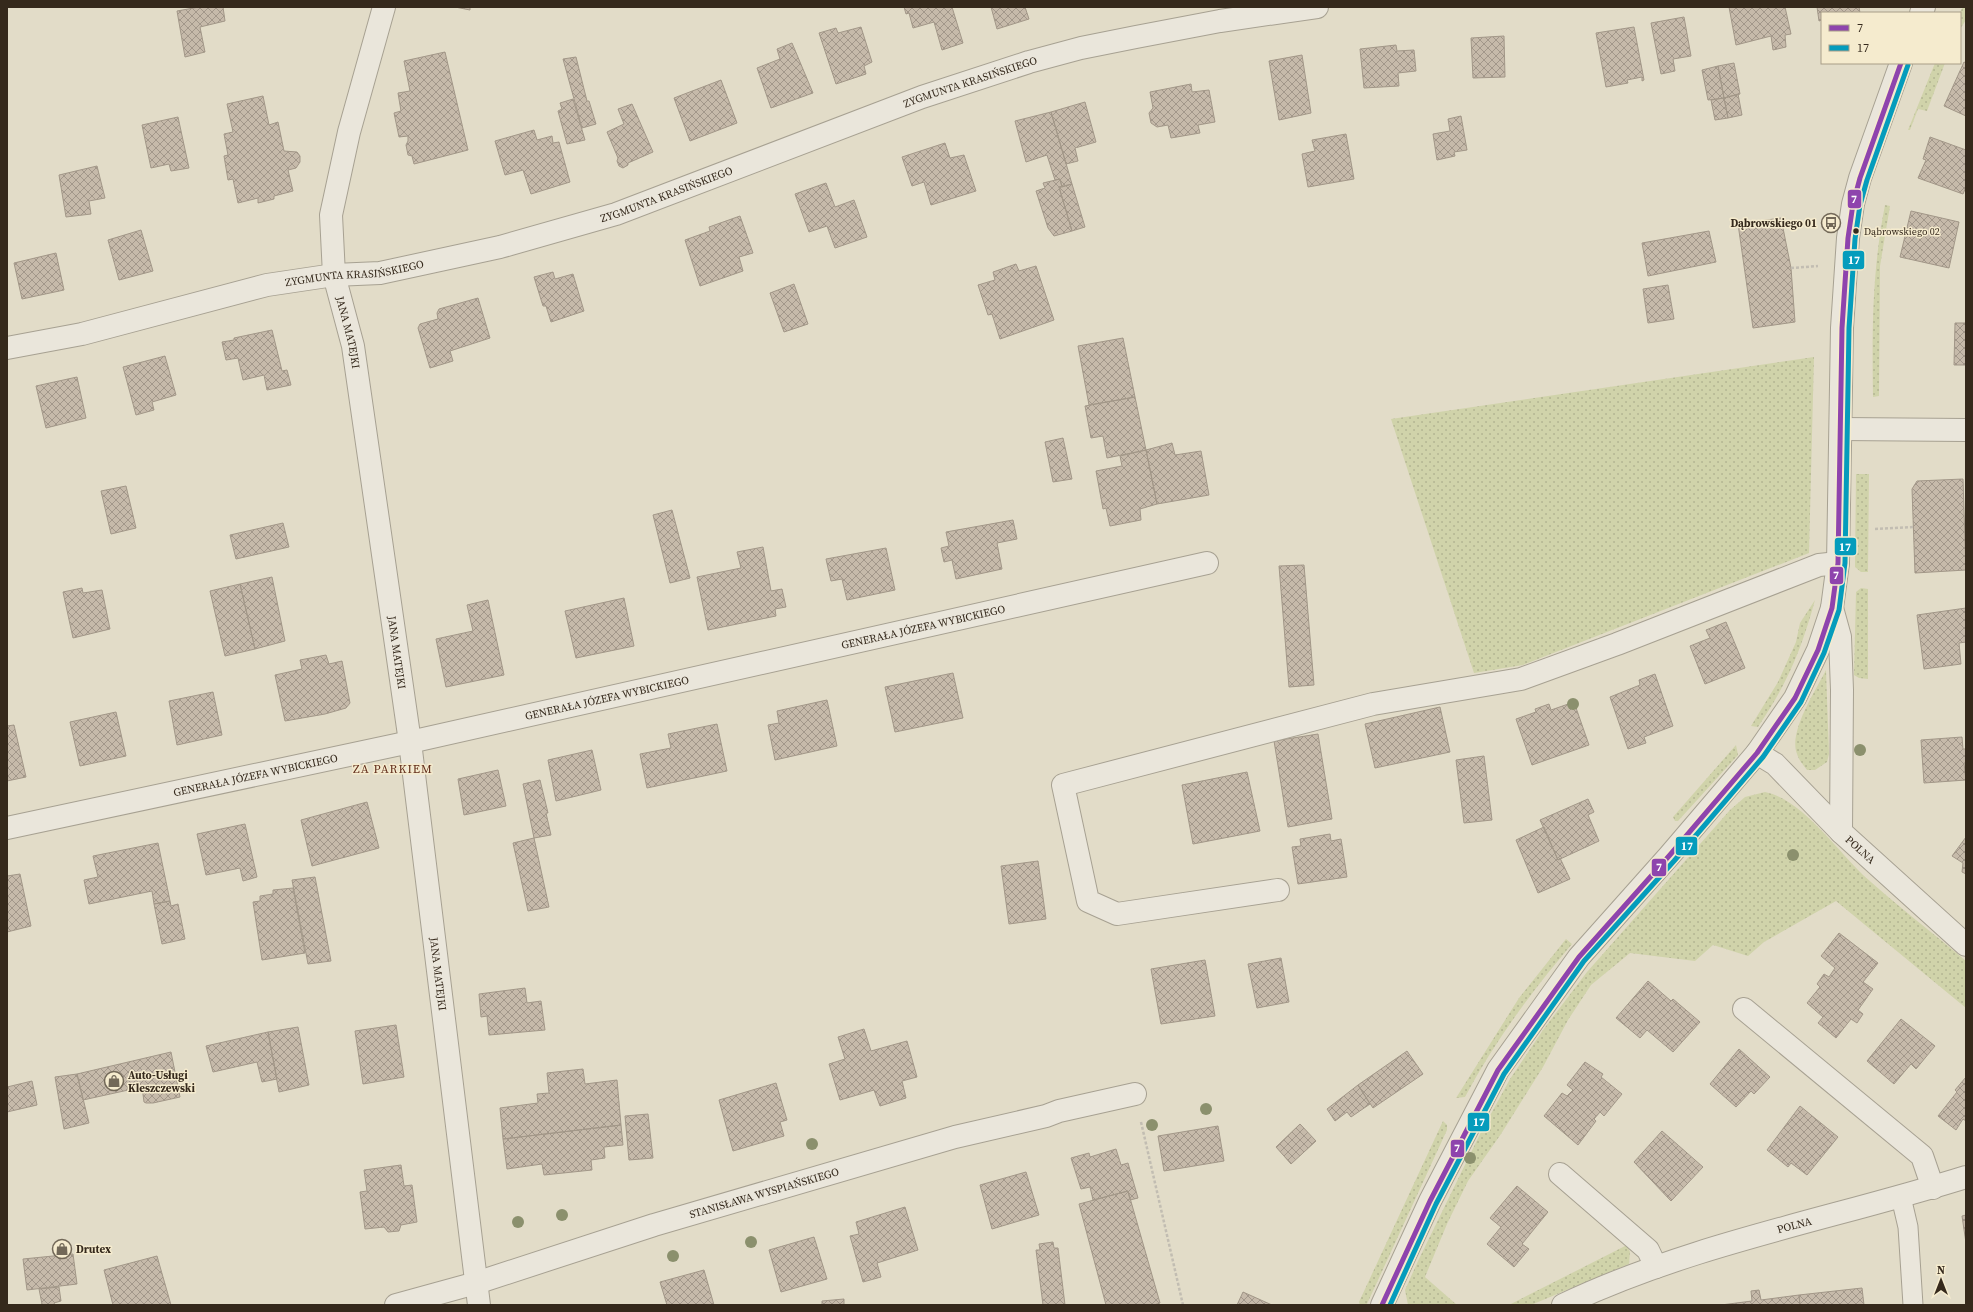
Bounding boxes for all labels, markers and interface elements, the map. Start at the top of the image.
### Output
legend [1821,12,1961,64]
text: 7 [1857,20,1863,36]
text: 17 [1857,40,1869,56]
street label: ZYGMUNTA KRASIŃSKIEGO [901,53,1039,111]
street label: ZYGMUNTA KRASIŃSKIEGO [599,163,735,226]
line badge: 7 [1847,189,1862,209]
text: 7 [1851,192,1857,207]
bus stop icon: Dąbrowskiego 01 [1820,212,1842,234]
place label: Dąbrowskiego 01 [1730,216,1817,231]
place label: Dąbrowskiego 02 [1864,225,1940,238]
marker: Dąbrowskiego 02 [1851,226,1861,236]
line badge: 17 [1842,250,1865,270]
text: 17 [1848,253,1860,268]
street label: ZYGMUNTA KRASIŃSKIEGO [284,256,425,290]
street label: JANA MATEJKI [332,294,364,369]
line badge: 17 [1834,537,1857,556]
text: 17 [1839,540,1851,555]
line badge: 7 [1829,566,1844,585]
text: 7 [1833,568,1839,583]
street label: GENERAŁA JÓZEFA WYBICKIEGO [840,601,1007,652]
street label: JANA MATEJKI [384,614,410,690]
street label: GENERAŁA JÓZEFA WYBICKIEGO [524,672,691,723]
street label: GENERAŁA JÓZEFA WYBICKIEGO [172,750,339,800]
district label: ZA PARKIEM [353,761,433,777]
street label: POLNA [1842,832,1879,867]
line badge: 17 [1675,836,1698,856]
text: 17 [1681,839,1693,854]
line badge: 7 [1651,858,1667,877]
text: 7 [1656,860,1662,875]
street label: JANA MATEJKI [426,935,450,1011]
place label: Auto-Usługi Kleszczewski [128,1068,195,1096]
shop icon: Auto-Usługi Kleszczewski [103,1070,125,1092]
line badge: 17 [1467,1112,1490,1132]
text: 17 [1473,1115,1485,1130]
line badge: 7 [1450,1139,1465,1158]
text: 7 [1454,1141,1460,1156]
street label: STANISŁAWA WYSPIAŃSKIEGO [688,1164,841,1222]
street label: POLNA [1775,1213,1814,1237]
shop icon: Drutex [51,1238,73,1260]
place label: Drutex [76,1242,111,1257]
north arrow [1921,1260,1961,1300]
text: N [1937,1263,1945,1278]

